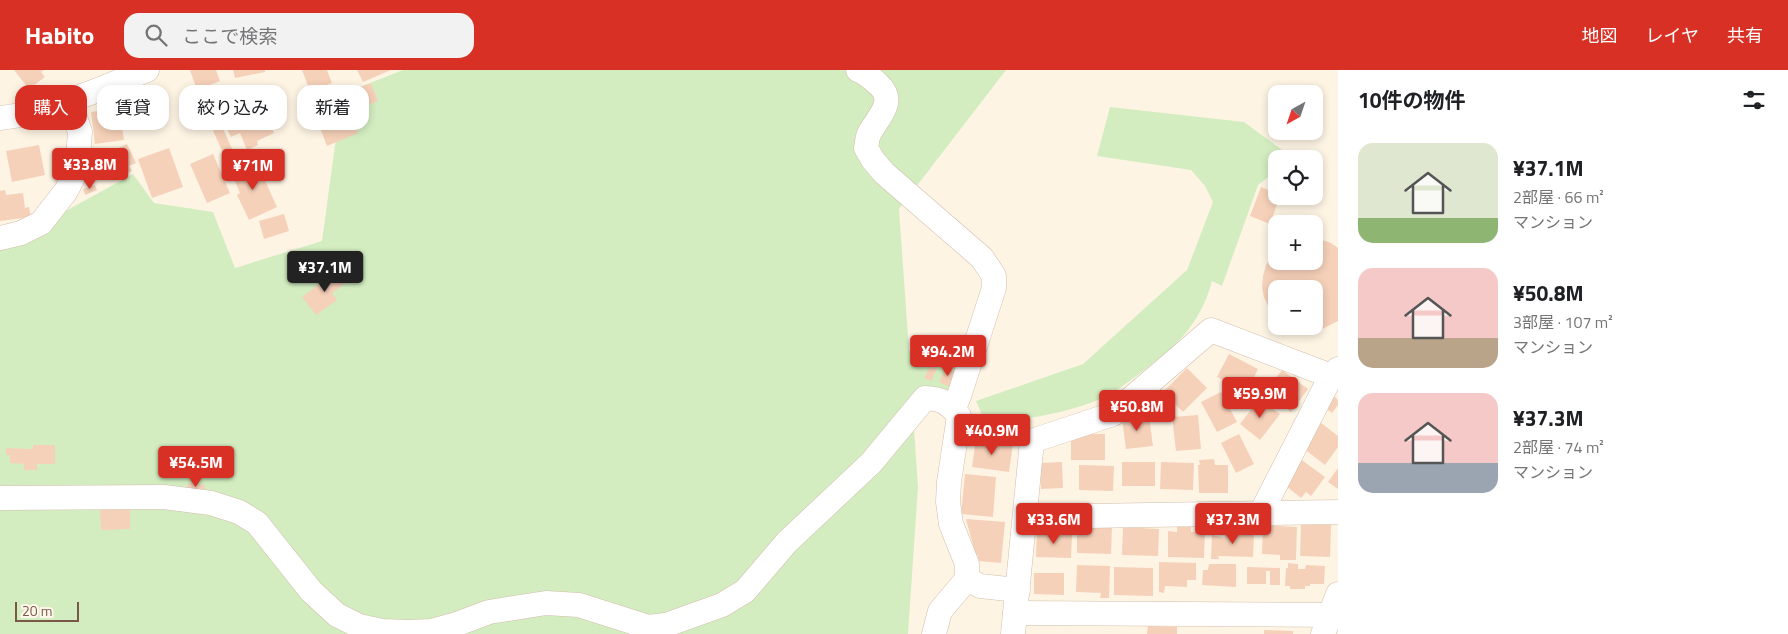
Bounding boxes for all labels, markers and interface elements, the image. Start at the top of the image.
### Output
search box [124,13,474,58]
text: Habito [25,17,94,53]
icon: search [142,21,170,49]
text: ここで検索 [182,21,277,50]
text: 地図 [1582,22,1618,49]
text: レイヤ [1646,22,1699,49]
text: 共有 [1727,22,1763,49]
text: 10件の物件 [1358,84,1466,116]
chip: 購入 [15,85,87,130]
chip: 賃貸 [97,85,169,130]
chip: 絞り込み [179,85,287,130]
chip: 新着 [297,85,369,130]
north arrow [1268,85,1322,140]
map controls [1268,85,1323,335]
icon: filters [1740,86,1768,114]
pin: ¥33.8M [49,148,131,190]
pin: ¥71M [223,148,283,191]
button: locate [1268,150,1323,205]
text: ¥33.8M [63,152,117,176]
text: ¥37.1M [1513,152,1583,184]
text: ¥71M [233,153,273,177]
icon: home [1398,163,1458,223]
text: 2部屋 · 66 m² [1513,185,1604,209]
text: マンション [1513,210,1593,234]
button: + [1268,215,1323,270]
pin: ¥37.1M [284,250,366,293]
text: ¥37.1M [298,255,352,279]
text: ¥50.8M [1513,277,1583,309]
button: − [1268,280,1323,335]
icon: home [1398,288,1458,348]
text: 3部屋 · 107 m² [1513,310,1613,334]
pin: ¥94.2M [907,334,989,377]
text: マンション [1513,335,1593,359]
text: ¥94.2M [921,339,975,363]
pin: ¥59.9M [1219,376,1301,419]
text: ¥59.9M [1233,381,1287,405]
pin: ¥50.8M [1096,390,1178,432]
text: ¥50.8M [1110,394,1164,418]
text: ¥37.3M [1513,402,1583,434]
icon: home [1398,413,1458,473]
pin: ¥40.9M [951,414,1033,456]
text: ¥40.9M [965,418,1019,442]
text: 2部屋 · 74 m² [1513,435,1604,459]
pin: ¥54.5M [155,446,237,488]
text: ¥54.5M [169,450,223,474]
text: マンション [1513,460,1593,484]
pin: ¥33.6M [1013,502,1095,545]
pin: ¥37.3M [1192,502,1274,545]
text: ¥33.6M [1027,507,1081,531]
text: ¥37.3M [1206,507,1260,531]
scale bar [15,599,79,622]
text: 20 m [22,600,52,621]

